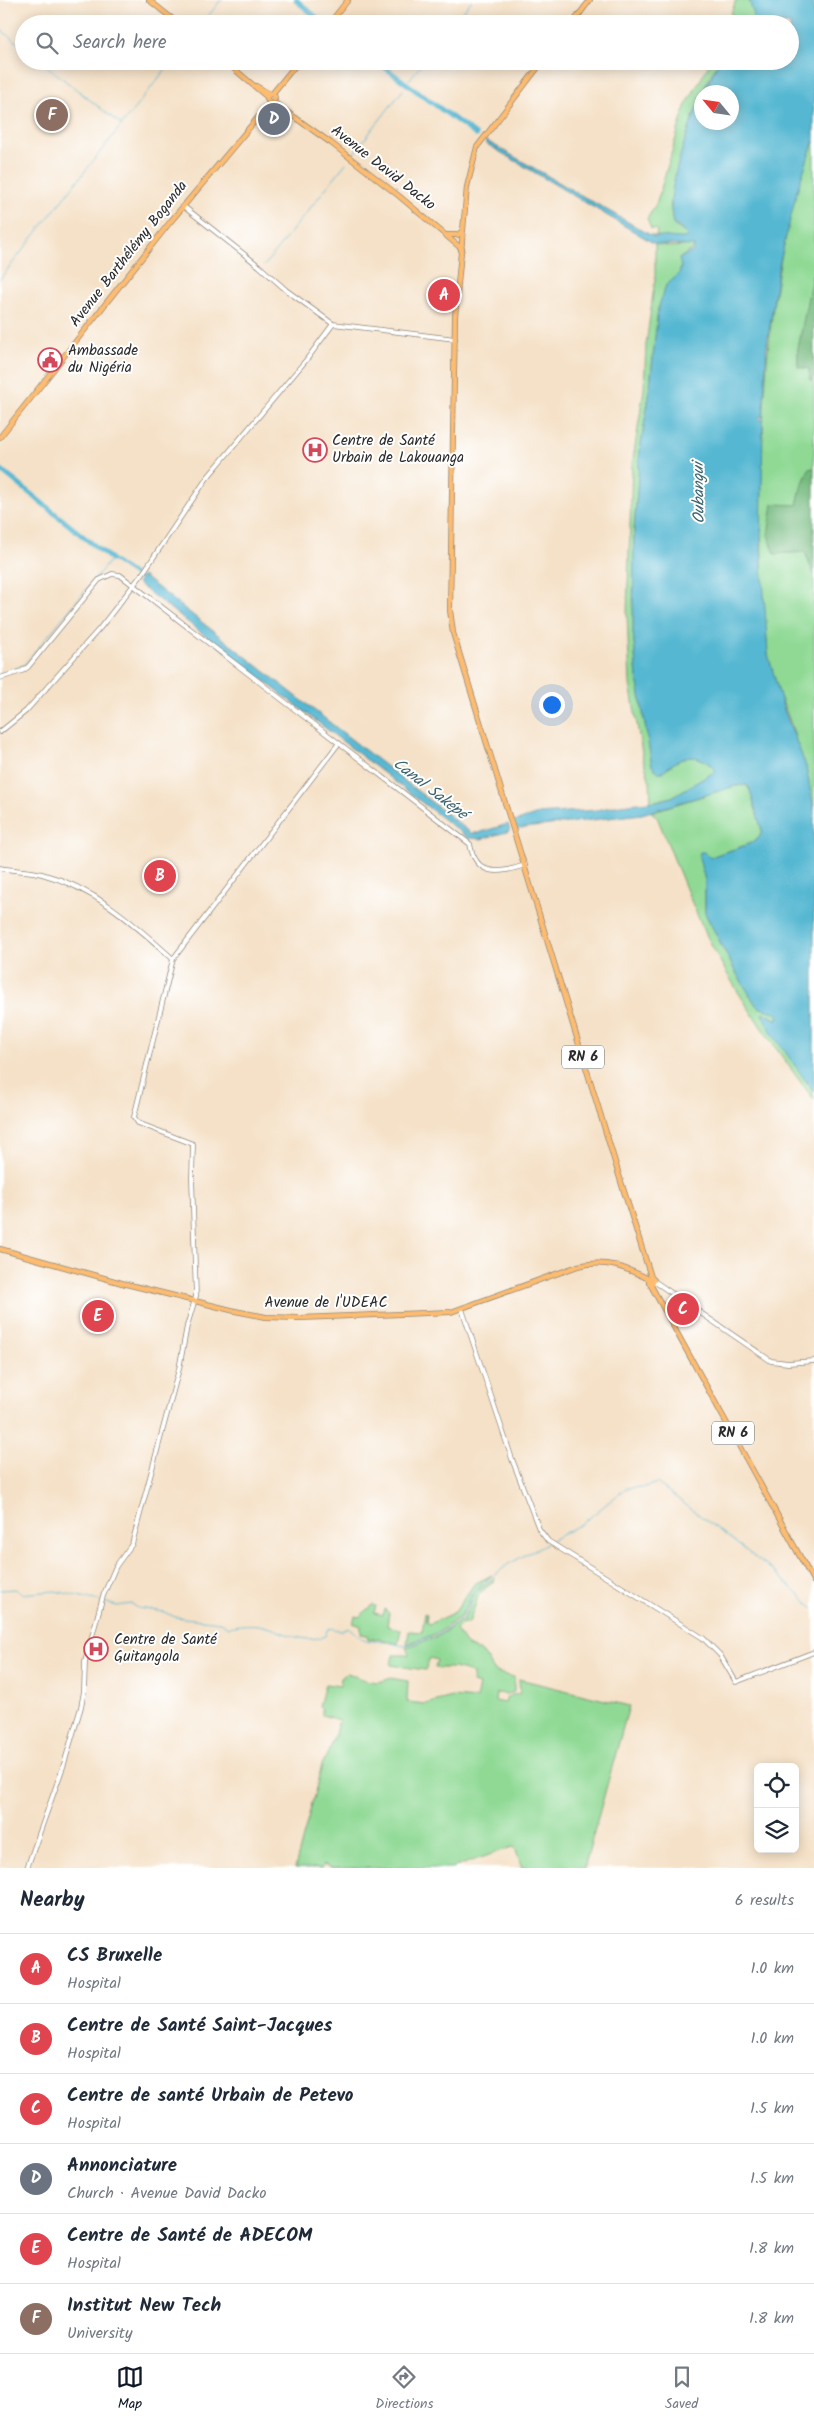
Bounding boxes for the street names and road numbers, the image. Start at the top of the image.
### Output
street label: Avenue David Dacko [325,119,441,217]
street label: Avenue Barthélémy Boganda [64,176,194,332]
road number: RN 6 [562,1046,604,1068]
street label: Avenue de I'UDEAC [265,1291,387,1315]
road number: RN 6 [712,1422,754,1445]

